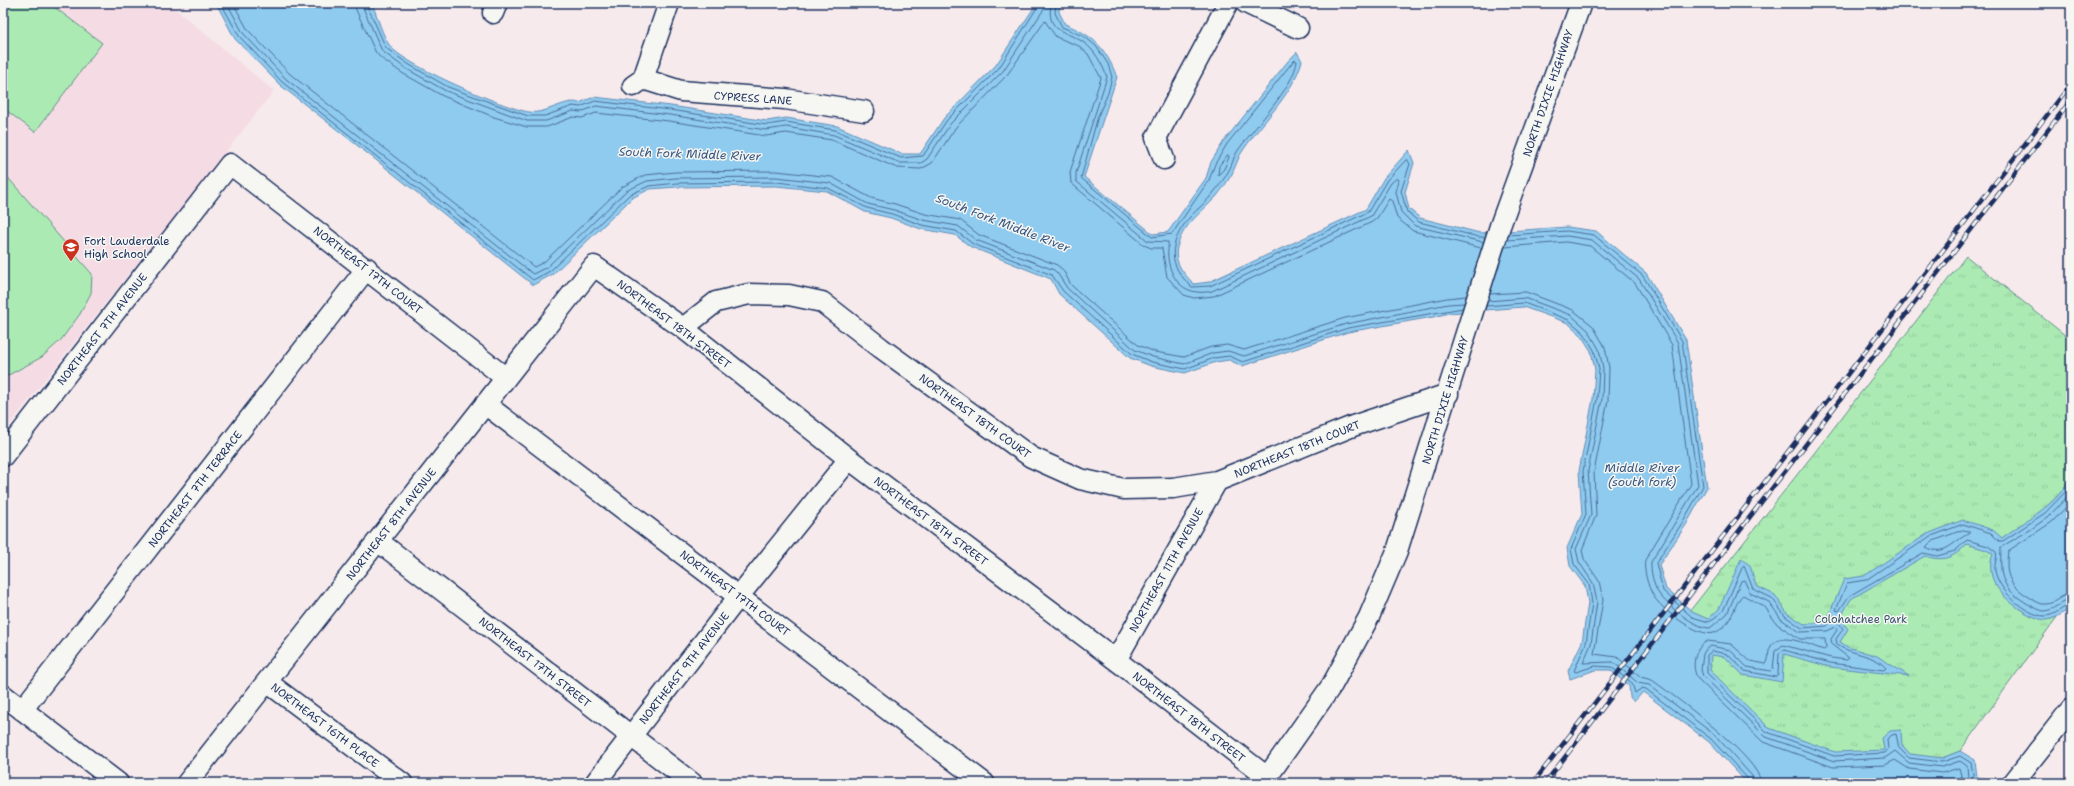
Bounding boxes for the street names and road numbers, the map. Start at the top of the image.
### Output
street label: NORTH DIXIE HIGHWAY [1520,27,1577,159]
street label: CYPRESS LANE [713,88,793,109]
street label: NORTHEAST 17TH COURT [310,223,425,318]
street label: NORTHEAST 7TH AVENUE [54,270,151,389]
street label: NORTHEAST 18TH STREET [614,277,734,372]
street label: NORTH DIXIE HIGHWAY [1419,334,1472,466]
street label: NORTHEAST 18TH COURT [916,371,1034,462]
street label: NORTHEAST 18TH COURT [1232,417,1363,482]
street label: NORTHEAST 7TH TERRACE [145,428,246,551]
street label: NORTHEAST 8TH AVENUE [343,465,440,584]
street label: NORTHEAST 18TH STREET [871,474,991,569]
street label: NORTHEAST 11TH AVENUE [1126,505,1207,635]
street label: NORTHEAST 17TH COURT [677,547,793,640]
street label: NORTHEAST 9TH AVENUE [636,609,733,728]
street label: NORTHEAST 17TH STREET [475,614,594,711]
street label: NORTHEAST 18TH STREET [1129,669,1248,766]
street label: NORTHEAST 16TH PLACE [268,680,382,771]

